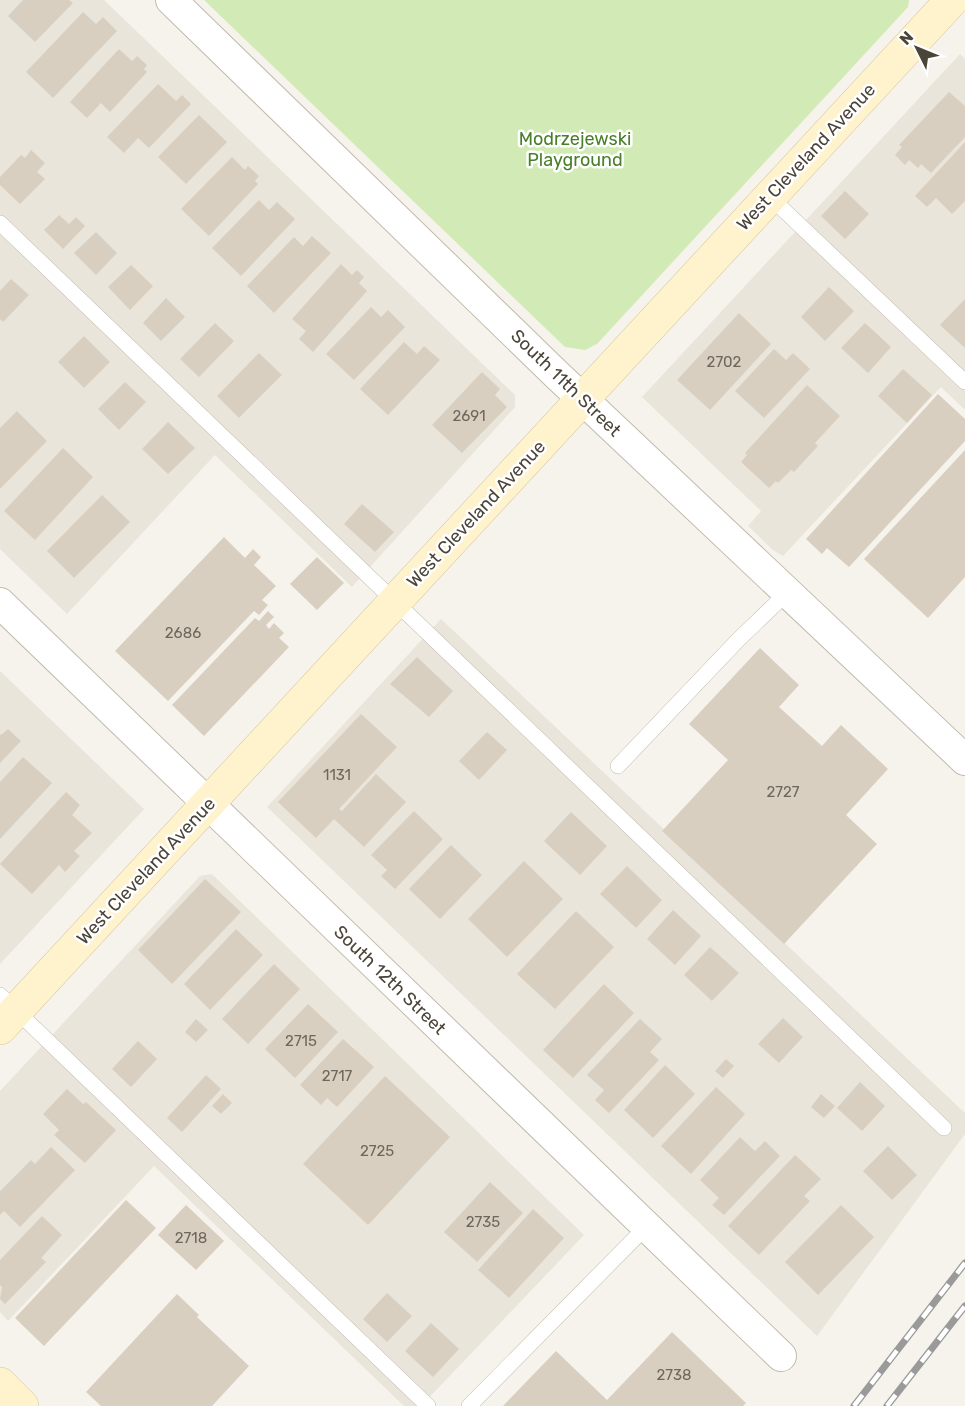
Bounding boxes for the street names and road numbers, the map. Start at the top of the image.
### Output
street label: West Cleveland Avenue [732,79,880,235]
street label: South 11th Street [506,325,626,441]
street label: West Cleveland Avenue [402,436,550,592]
street label: West Cleveland Avenue [72,793,220,949]
street label: South 12th Street [329,921,451,1039]

